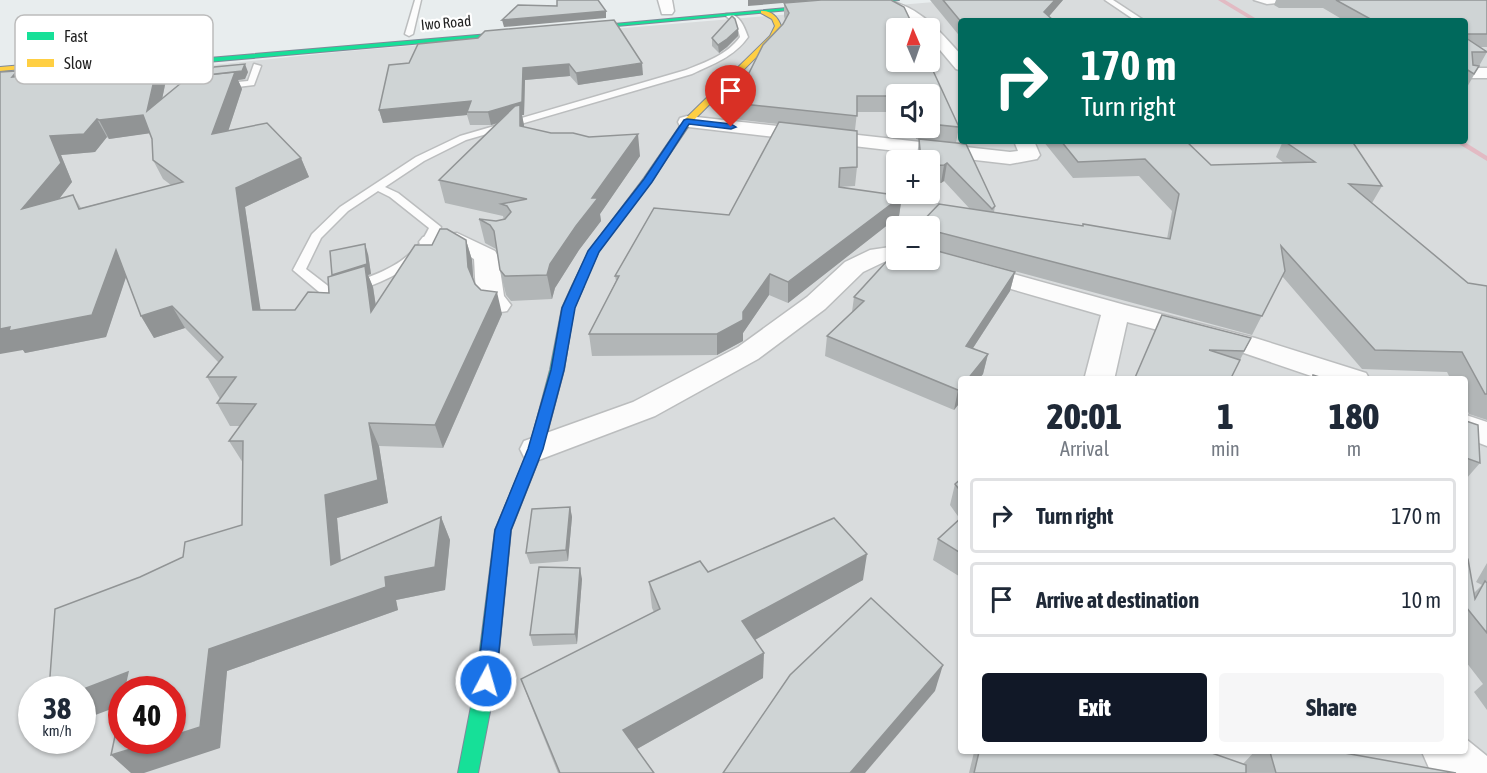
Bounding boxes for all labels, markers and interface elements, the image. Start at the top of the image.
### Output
street label: Iwo Road [420,12,472,33]
legend [15,15,213,84]
north arrow [886,18,940,72]
map controls [886,18,940,270]
text: Fast [64,27,88,45]
text: 170 m [1081,41,1176,89]
icon: right [982,42,1060,120]
text: Slow [64,54,92,72]
pin [705,65,756,127]
icon: arrive [714,74,747,107]
button: sound [886,84,940,138]
text: Turn right [1081,91,1176,122]
button: + [886,150,940,204]
button: − [886,216,940,270]
text: 20:01 [1047,395,1122,437]
text: 1 [1217,395,1234,437]
text: 180 [1328,395,1379,437]
text: Arrival [1060,437,1109,460]
text: min [1211,437,1240,460]
text: m [1347,437,1361,460]
icon: right [985,499,1018,532]
text: Turn right [1036,503,1113,529]
text: 170 m [1391,503,1441,529]
icon: arrive [985,583,1018,616]
text: Arrive at destination [1036,587,1199,613]
text: 10 m [1401,587,1441,613]
position arrow [454,649,518,713]
button: Exit [982,673,1207,742]
button: Share [1219,673,1444,742]
speed limit sign: 40 [108,676,186,754]
text: 38 [43,691,71,725]
text: km/h [42,722,72,739]

